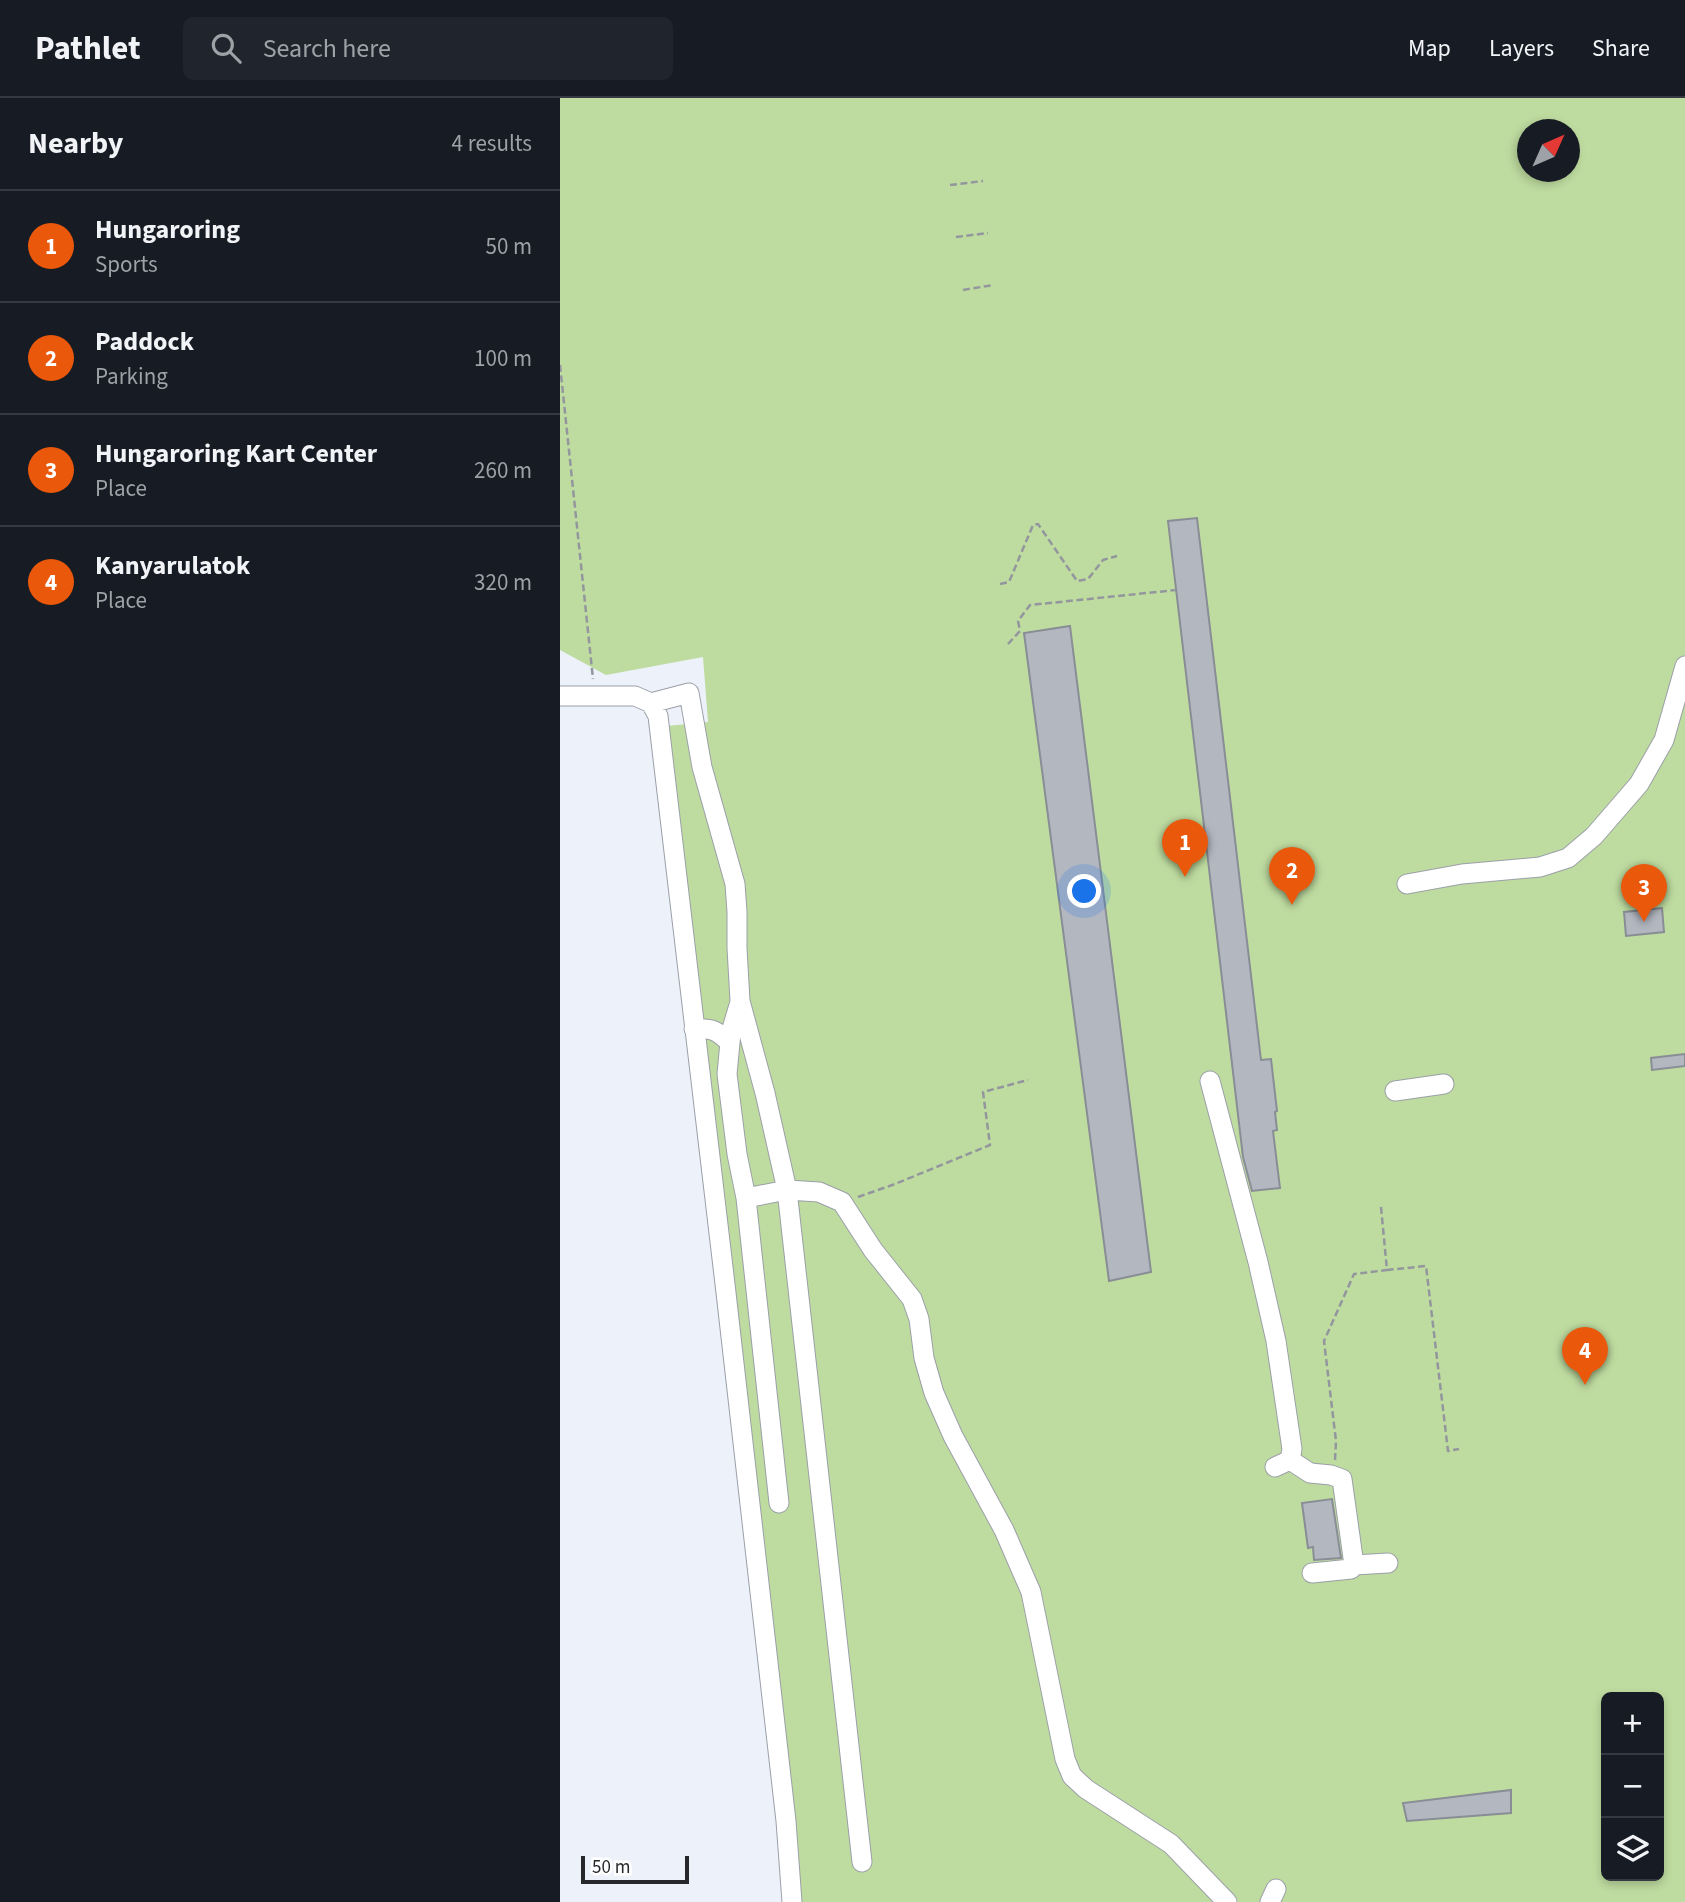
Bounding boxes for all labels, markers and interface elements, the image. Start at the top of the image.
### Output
search box [183,17,673,80]
text: Pathlet [35,25,141,72]
icon: search [207,29,245,67]
text: Search here [263,30,391,67]
text: Map [1408,31,1451,66]
text: Layers [1489,31,1554,66]
text: Share [1592,31,1650,66]
north arrow [1517,119,1580,182]
text: Nearby [28,122,123,165]
text: 4 results [452,127,532,160]
text: Hungaroring [95,211,240,248]
text: 1 [45,230,57,263]
text: 50 m [485,230,532,263]
text: Sports [95,248,158,281]
text: Paddock [95,323,194,360]
text: 2 [45,342,57,375]
text: 100 m [474,342,532,375]
text: Parking [95,360,168,393]
text: Hungaroring Kart Center [95,435,377,472]
text: 3 [45,454,57,487]
text: 260 m [474,454,532,487]
text: Place [95,472,147,505]
text: Kanyarulatok [95,547,250,584]
text: 4 [45,566,57,599]
text: 320 m [474,566,532,599]
text: Place [95,584,147,617]
pin: 1 [1162,819,1208,877]
pin: 2 [1269,847,1315,905]
pin: 3 [1621,864,1667,922]
your location [1067,874,1101,908]
pin: 4 [1562,1327,1608,1385]
map controls [1601,1692,1664,1881]
button: + [1601,1692,1664,1755]
button: − [1601,1755,1664,1818]
button: layers [1601,1818,1664,1881]
scale bar [581,1853,690,1885]
text: 50 m [592,1854,630,1881]

